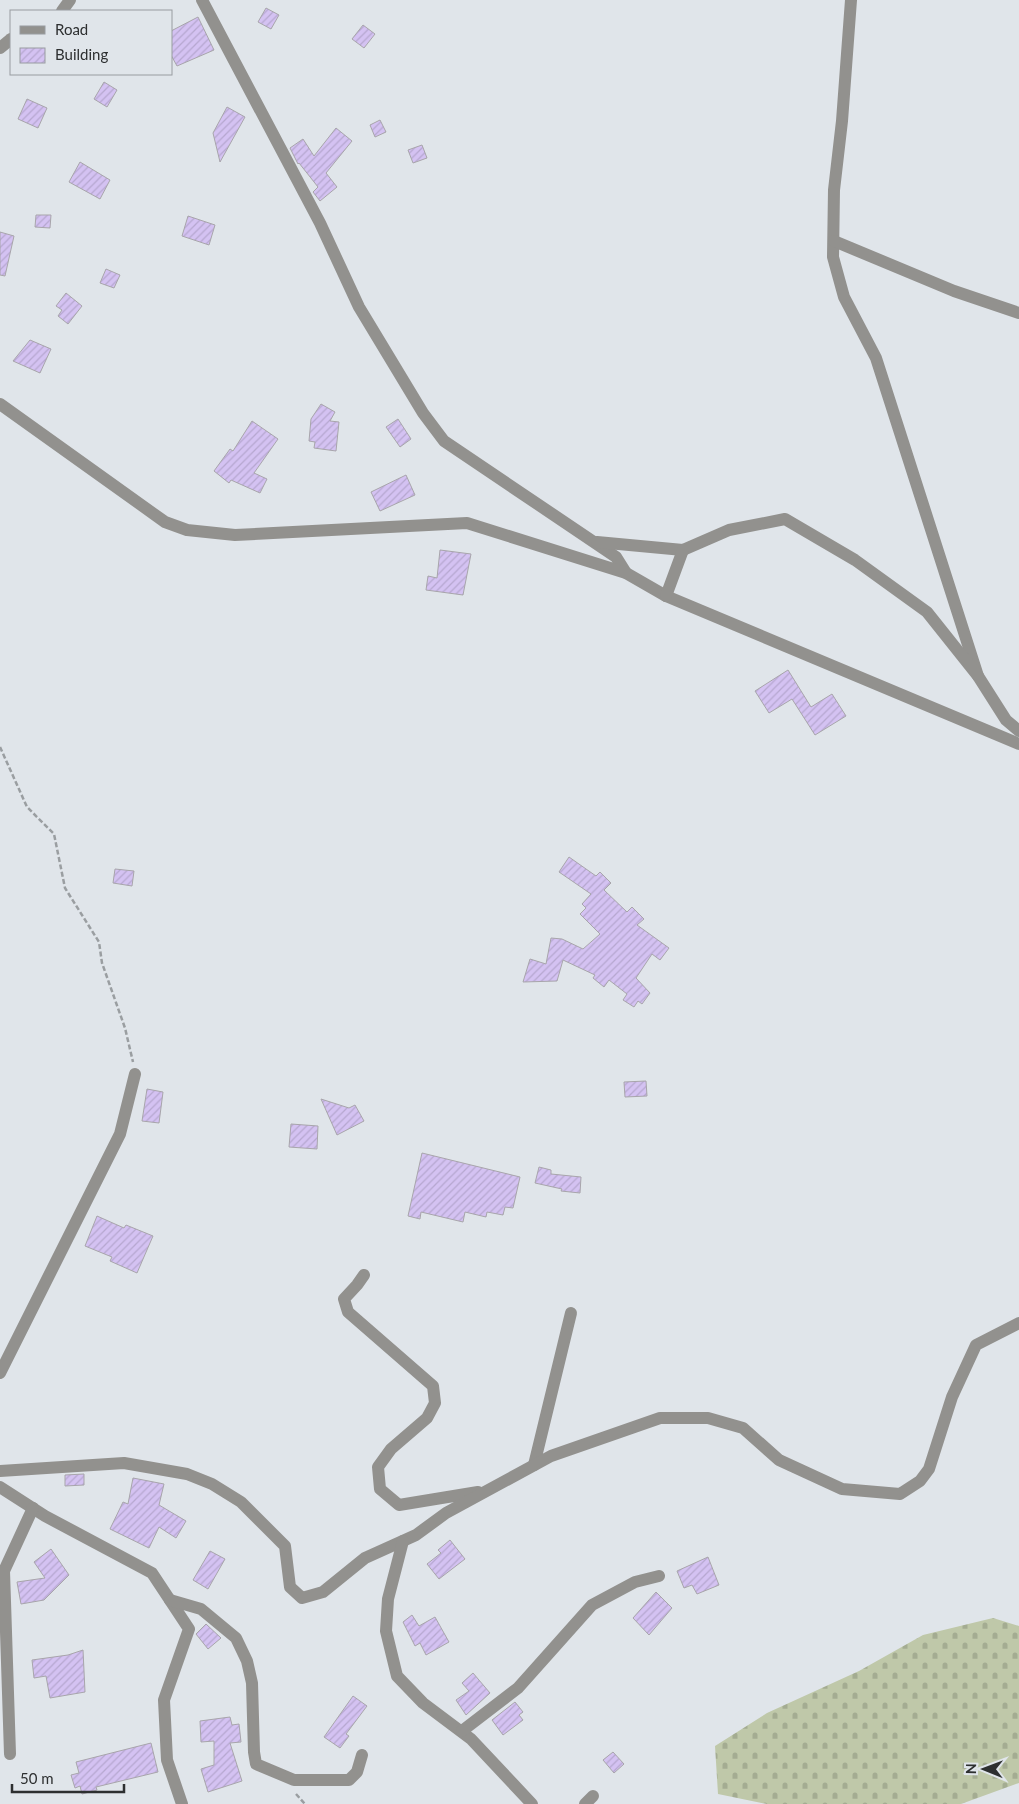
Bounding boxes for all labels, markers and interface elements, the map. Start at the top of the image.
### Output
legend [10,10,172,75]
text: Road [55,20,88,38]
text: Building [55,45,108,63]
north arrow [959,1744,1009,1794]
scale bar [12,1762,125,1794]
text: N [962,1763,979,1774]
text: 50 m [20,1769,54,1787]

